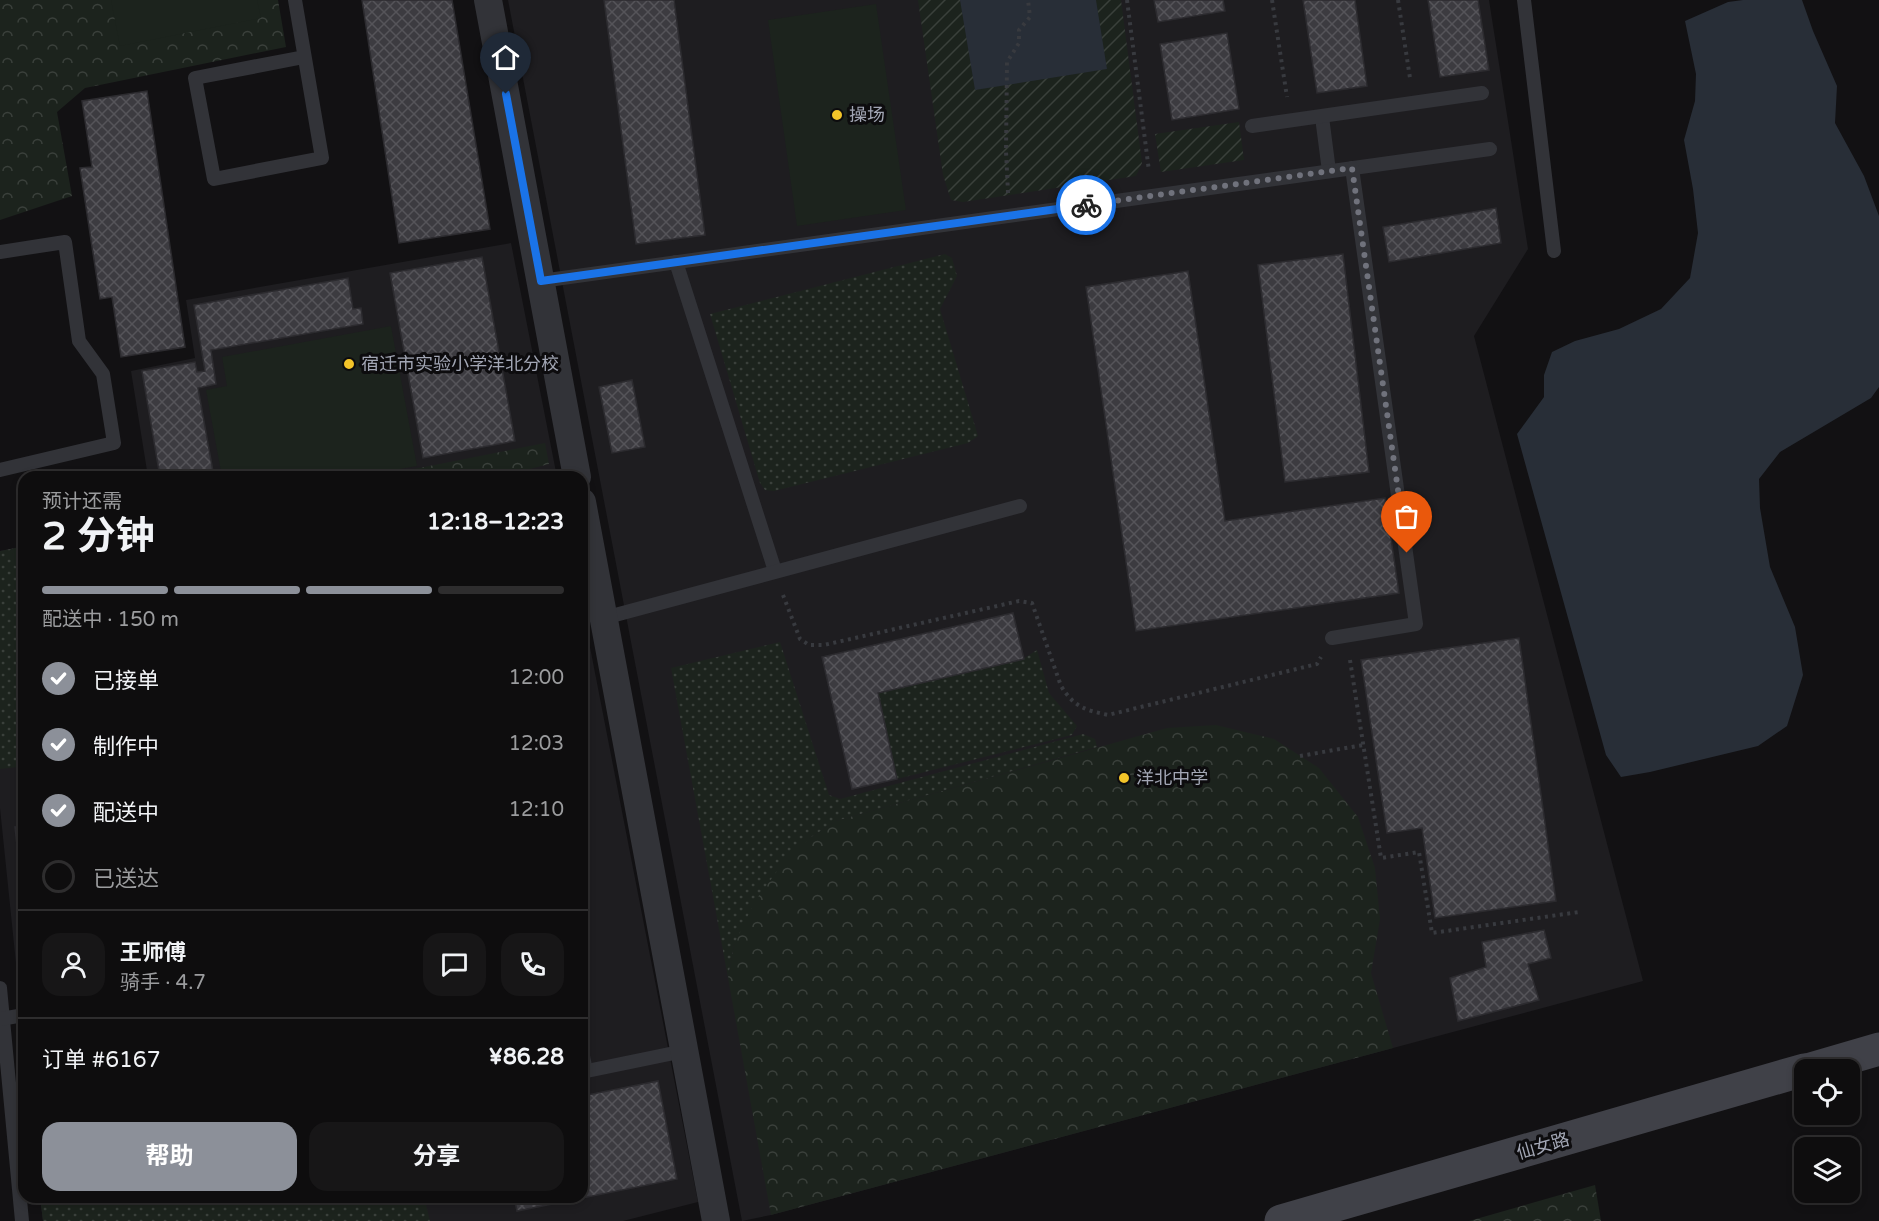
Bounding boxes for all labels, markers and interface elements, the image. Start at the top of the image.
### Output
pin [480,32,531,94]
icon: home [489,41,522,74]
place label: 操场 [849,104,885,126]
marker: 操场 [830,108,844,122]
courier [1056,175,1116,235]
icon: bike [1070,189,1103,222]
place label: 宿迁市实验小学洋北分校 [361,353,559,375]
marker: 宿迁市实验小学洋北分校 [342,357,356,371]
text: 预计还需 [42,490,122,514]
pin [1381,491,1432,553]
icon: bag [1390,500,1423,533]
text: 12:18–12:23 [427,509,564,535]
text: 2 分钟 [42,513,155,560]
text: 配送中 · 150 m [42,608,179,632]
icon: check [42,662,75,695]
text: 12:00 [509,666,564,690]
text: 已接单 [93,668,159,694]
icon: check [42,728,75,761]
text: 12:03 [509,732,564,756]
text: 制作中 [93,734,159,760]
place label: 洋北中学 [1136,767,1208,789]
marker: 洋北中学 [1117,771,1131,785]
icon: check [42,794,75,827]
text: 12:10 [509,798,564,822]
text: 配送中 [93,800,159,826]
text: 已送达 [93,866,159,892]
button: person [42,933,105,996]
button: chat [423,933,486,996]
button: phone [501,933,564,996]
text: 王师傅 [120,940,186,966]
text: 骑手 · 4.7 [120,971,206,995]
text: ¥86.28 [489,1044,564,1070]
text: 订单 #6167 [42,1047,160,1073]
map controls [1794,1059,1860,1203]
button: locate [1794,1059,1860,1125]
button: 帮助 [42,1122,297,1191]
button: 分享 [309,1122,564,1191]
street label: 仙女路 [1514,1128,1572,1164]
button: layers [1794,1137,1860,1203]

